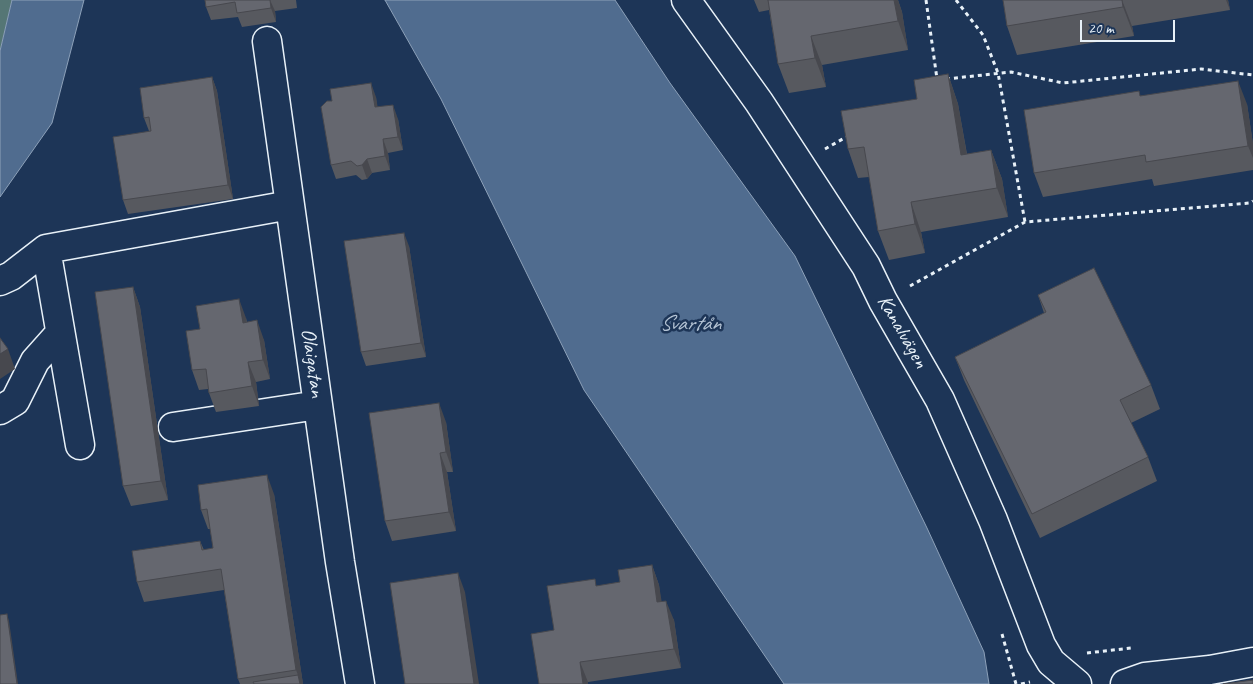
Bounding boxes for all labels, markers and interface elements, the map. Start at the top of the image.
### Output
scale bar [1083,10,1178,42]
text: 20 m [1088,19,1114,38]
street label: Kanalvägen [871,291,933,373]
water label: Svartån [660,311,720,337]
street label: Olaigatan [295,327,329,399]

